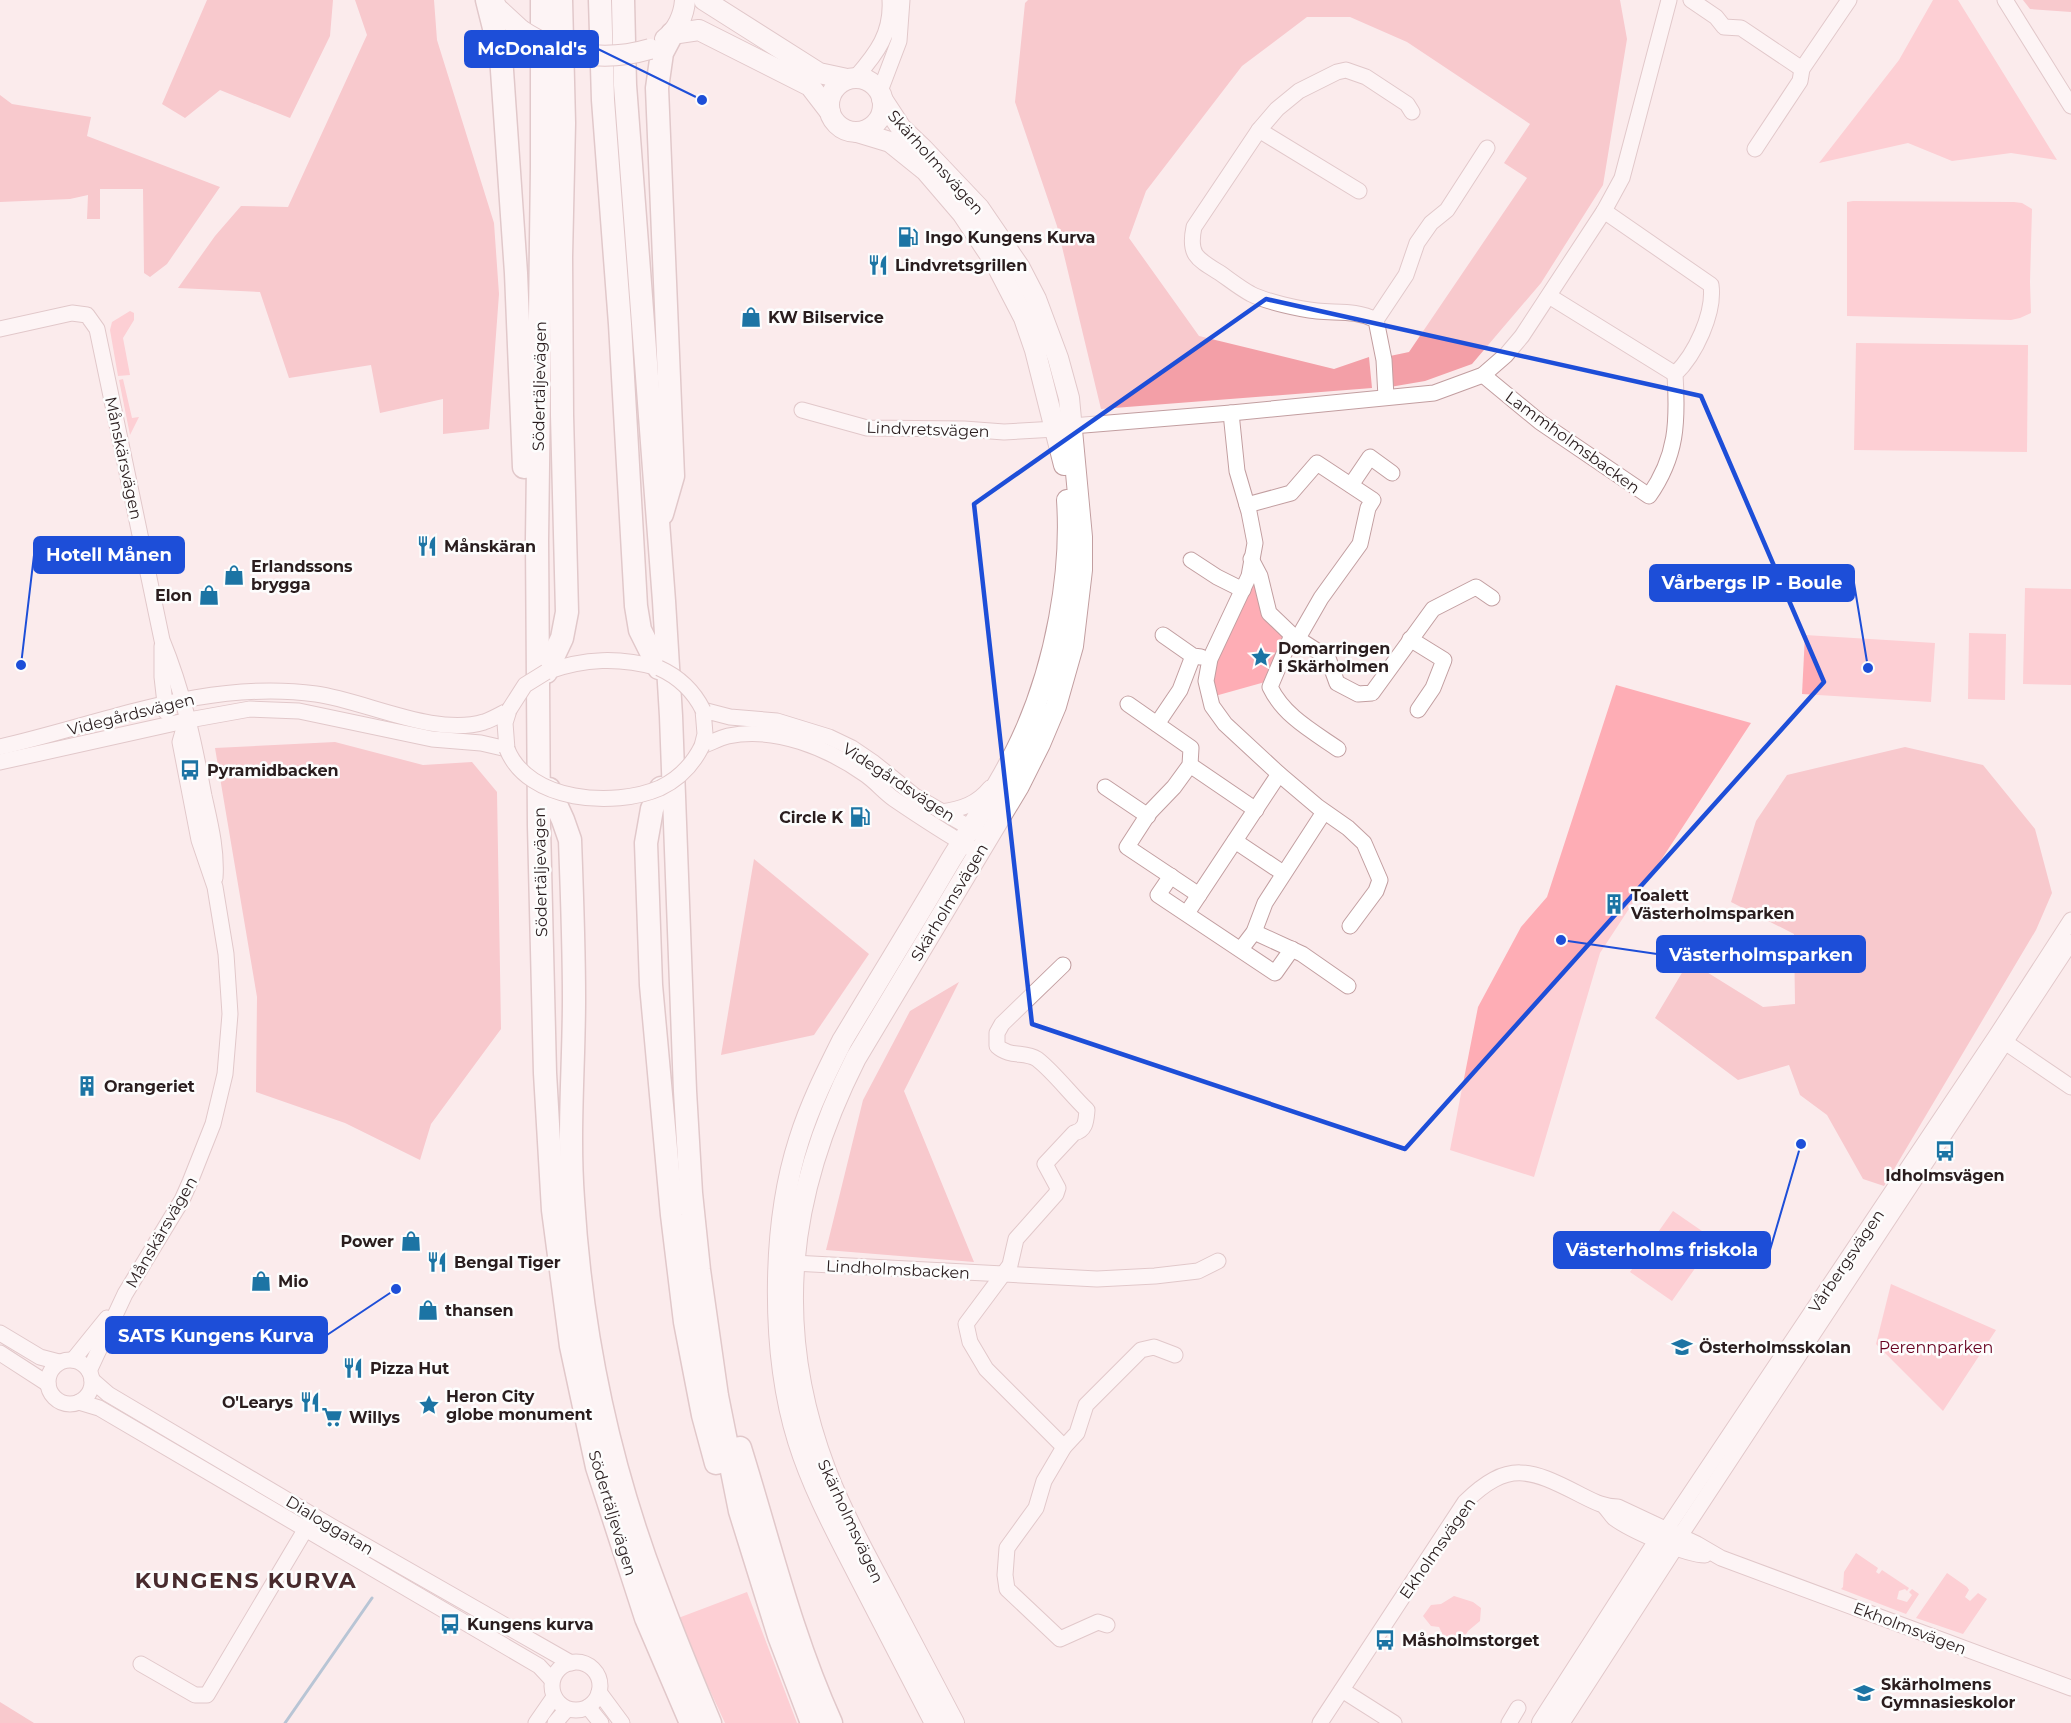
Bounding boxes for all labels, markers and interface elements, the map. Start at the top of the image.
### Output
callout: McDonald's [465,31,598,67]
text: McDonald's [477,38,587,60]
street label: Skärholmsvägen [884,106,988,218]
fuel station icon: Ingo Kungens Kurva [896,225,920,249]
place label: Ingo Kungens Kurva [925,228,1095,247]
restaurant icon: Lindvretsgrillen [866,253,890,277]
place label: Lindvretsgrillen [895,256,1027,275]
shop icon: KW Bilservice [739,305,763,329]
place label: KW Bilservice [768,308,884,327]
street label: Södertäljevägen [529,321,550,451]
street label: Lammholmsbacken [1502,387,1644,498]
street label: Månskärsvägen [101,395,146,521]
street label: Lindvretsvägen [866,418,990,441]
restaurant icon: Månskäran [415,534,439,558]
callout: Hotell Månen [34,537,184,573]
place label: Månskäran [444,537,536,556]
text: Hotell Månen [46,544,172,566]
place label: Erlandssons brygga [251,557,353,594]
shop icon: Erlandssons brygga [222,563,246,587]
callout: Vårbergs IP - Boule [1650,565,1854,601]
text: Vårbergs IP - Boule [1661,572,1842,594]
shop icon: Elon [197,583,221,607]
place label: Elon [155,586,192,605]
place label: Domarringen i Skärholmen [1278,639,1390,676]
place icon: Domarringen i Skärholmen [1249,645,1273,669]
street label: Videgårdsvägen [66,690,197,739]
street label: Videgårdsvägen [839,739,958,826]
bus stop icon: Pyramidbacken [178,758,202,782]
place label: Pyramidbacken [207,761,339,780]
fuel station icon: Circle K [848,805,872,829]
street label: Södertäljevägen [530,807,551,937]
place label: Circle K [779,808,844,827]
street label: Skärholmsvägen [907,840,992,965]
place label: Toalett Västerholmsparken [1630,886,1795,923]
building icon: Toalett Västerholmsparken [1602,892,1626,916]
callout: Västerholmsparken [1657,936,1865,972]
text: Västerholmsparken [1668,944,1853,966]
building icon: Orangeriet [75,1074,99,1098]
place label: Orangeriet [104,1077,195,1096]
bus stop icon: Idholmsvägen [1933,1139,1957,1163]
place label: Idholmsvägen [1885,1166,2005,1185]
street label: Månskärsvägen [122,1173,201,1291]
street label: Vårbergsvägen [1805,1206,1888,1317]
shop icon: Power [399,1229,423,1253]
place label: Power [340,1232,394,1251]
callout: Västerholms friskola [1554,1232,1770,1268]
text: Västerholms friskola [1565,1239,1758,1261]
restaurant icon: Bengal Tiger [425,1250,449,1274]
place label: Bengal Tiger [454,1253,561,1272]
street label: Lindholmsbacken [825,1256,970,1283]
shop icon: Mio [249,1269,273,1293]
place label: Mio [278,1272,309,1291]
shop icon: thansen [416,1298,440,1322]
place label: thansen [445,1301,514,1320]
callout: SATS Kungens Kurva [106,1317,327,1353]
text: SATS Kungens Kurva [118,1325,314,1347]
school or university icon: Österholmsskolan [1670,1335,1694,1359]
place label: Österholmsskolan [1699,1338,1851,1357]
park label: Perennparken [1879,1338,1993,1357]
restaurant icon: Pizza Hut [341,1356,365,1380]
place label: Pizza Hut [370,1359,449,1378]
place label: Heron City globe monument [446,1387,593,1424]
restaurant icon: O'Learys [298,1390,322,1414]
place label: O'Learys [222,1393,294,1412]
place icon: Heron City globe monument [417,1393,441,1417]
supermarket icon: Willys [320,1405,344,1429]
place label: Willys [349,1408,400,1427]
street label: Södertäljevägen [584,1448,641,1578]
street label: Skärholmsvägen [814,1456,887,1586]
street label: Dialoggatan [282,1492,377,1559]
street label: Ekholmsvägen [1395,1494,1479,1603]
district label: KUNGENS KURVA [135,1567,357,1594]
street label: Ekholmsvägen [1851,1598,1969,1659]
bus stop icon: Kungens kurva [438,1612,462,1636]
place label: Kungens kurva [467,1615,594,1634]
bus stop icon: Måsholmstorget [1373,1628,1397,1652]
place label: Måsholmstorget [1402,1631,1540,1650]
place label: Skärholmens Gymnasieskolor [1881,1675,2015,1712]
school or university icon: Skärholmens Gymnasieskolor [1852,1681,1876,1705]

